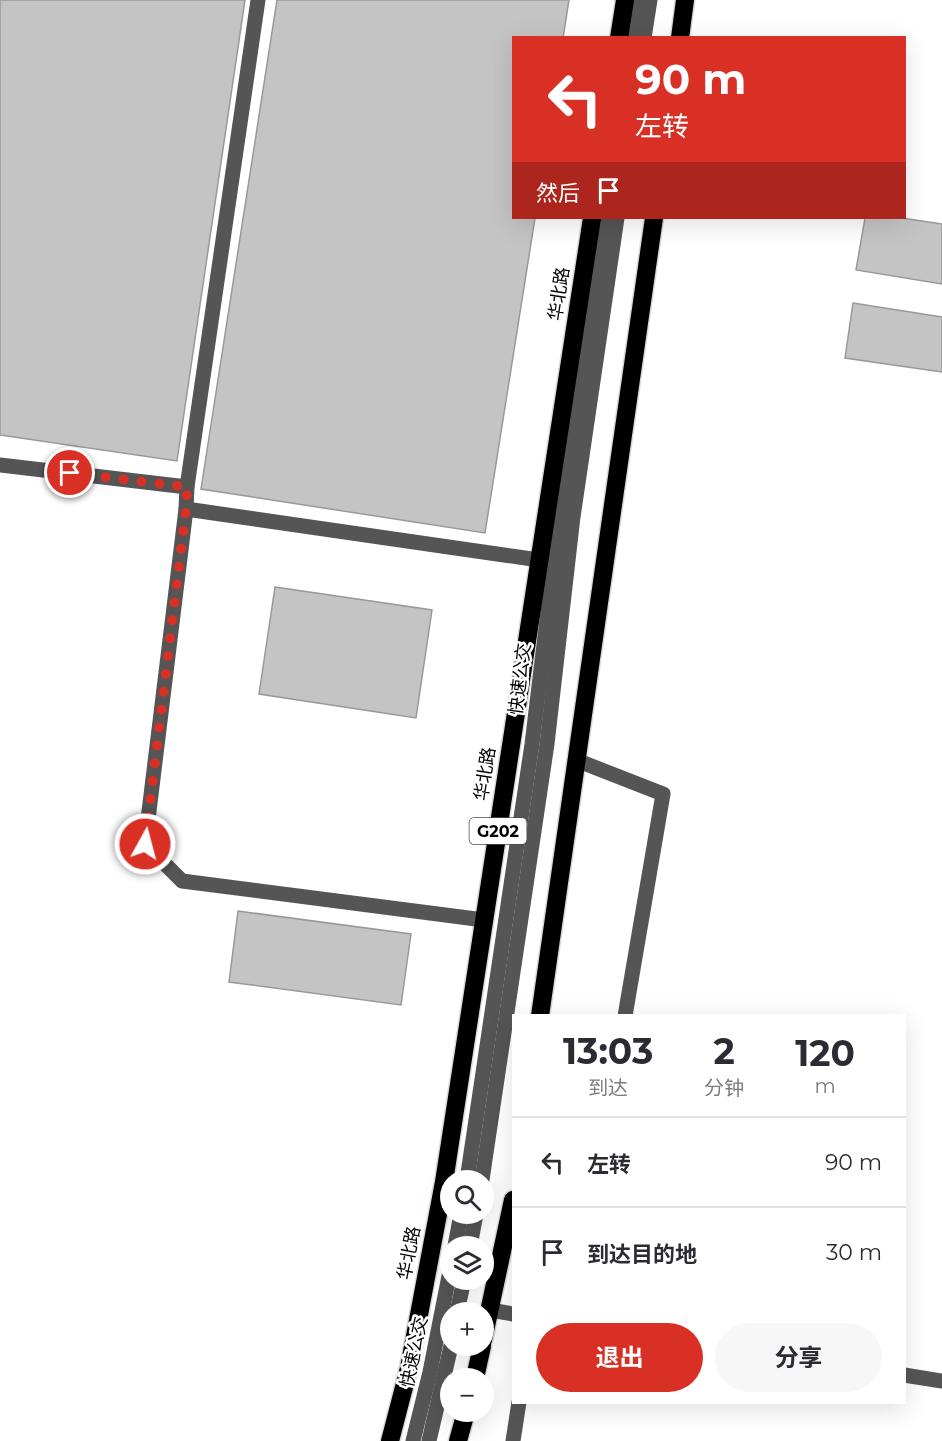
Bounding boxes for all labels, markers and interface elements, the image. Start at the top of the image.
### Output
text: 90 m [635,53,746,105]
icon: left [536,60,614,138]
text: 左转 [635,110,689,143]
icon: arrive [592,174,625,207]
text: 然后 [536,180,580,207]
street label: 华北路 [544,266,574,322]
pin [44,447,95,498]
icon: arrive [53,456,86,489]
street label: 快速公交 [505,642,535,716]
street label: 华北路 [470,746,500,802]
position arrow [113,812,177,876]
road number: G202 [470,818,526,844]
text: 13:03 [563,1029,653,1073]
text: 2 [714,1029,735,1073]
text: 120 [795,1031,855,1075]
text: m [815,1074,836,1098]
text: 到达 [588,1076,628,1100]
text: 分钟 [704,1076,744,1100]
icon: left [536,1146,569,1179]
text: 90 m [825,1149,882,1176]
text: 左转 [587,1151,631,1178]
map controls [440,1170,494,1422]
button: search [440,1170,494,1224]
street label: 华北路 [393,1224,425,1282]
button: layers [440,1236,494,1290]
icon: arrive [536,1236,569,1269]
text: 30 m [826,1239,882,1266]
text: 到达目的地 [587,1241,697,1268]
button: + [440,1302,494,1356]
street label: 快速公交 [396,1314,432,1390]
button: 退出 [536,1323,703,1392]
button: 分享 [715,1323,882,1392]
button: − [440,1368,494,1422]

